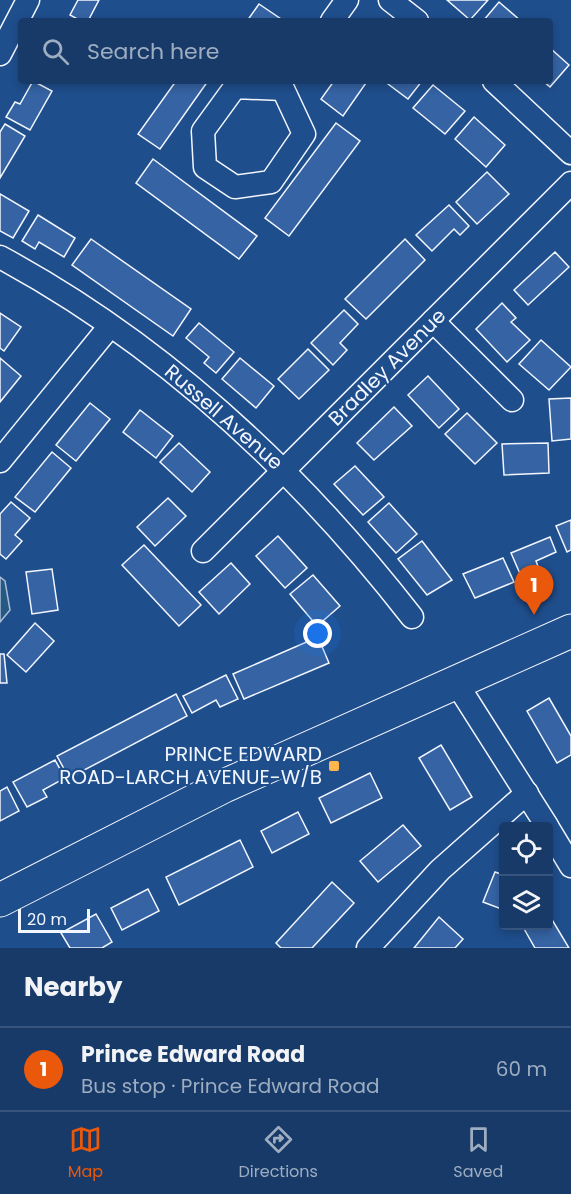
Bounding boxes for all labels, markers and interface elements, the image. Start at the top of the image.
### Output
search box [18,18,553,84]
icon: search [39,35,72,68]
text: Search here [87,36,220,67]
street label: Bradley Avenue [322,302,452,432]
street label: Russell Avenue [159,358,289,476]
pin: 1 [514,566,554,615]
your location [303,619,332,648]
place label: PRINCE EDWARD ROAD-LARCH AVENUE-W/B [59,740,322,791]
marker: PRINCE EDWARD ROAD-LARCH AVENUE-W/B [327,759,341,773]
map controls [499,822,553,930]
button: locate [499,822,553,876]
button: layers [499,876,553,930]
scale bar [18,906,90,934]
text: 20 m [27,908,67,931]
text: Nearby [24,969,122,1005]
text: Prince Edward Road [81,1039,305,1070]
text: 1 [40,1055,47,1083]
text: 60 m [496,1055,547,1083]
text: Bus stop · Prince Edward Road [81,1072,379,1100]
tab: Map [68,1123,103,1184]
tab: Directions [239,1123,318,1184]
tab: Saved [453,1123,503,1184]

